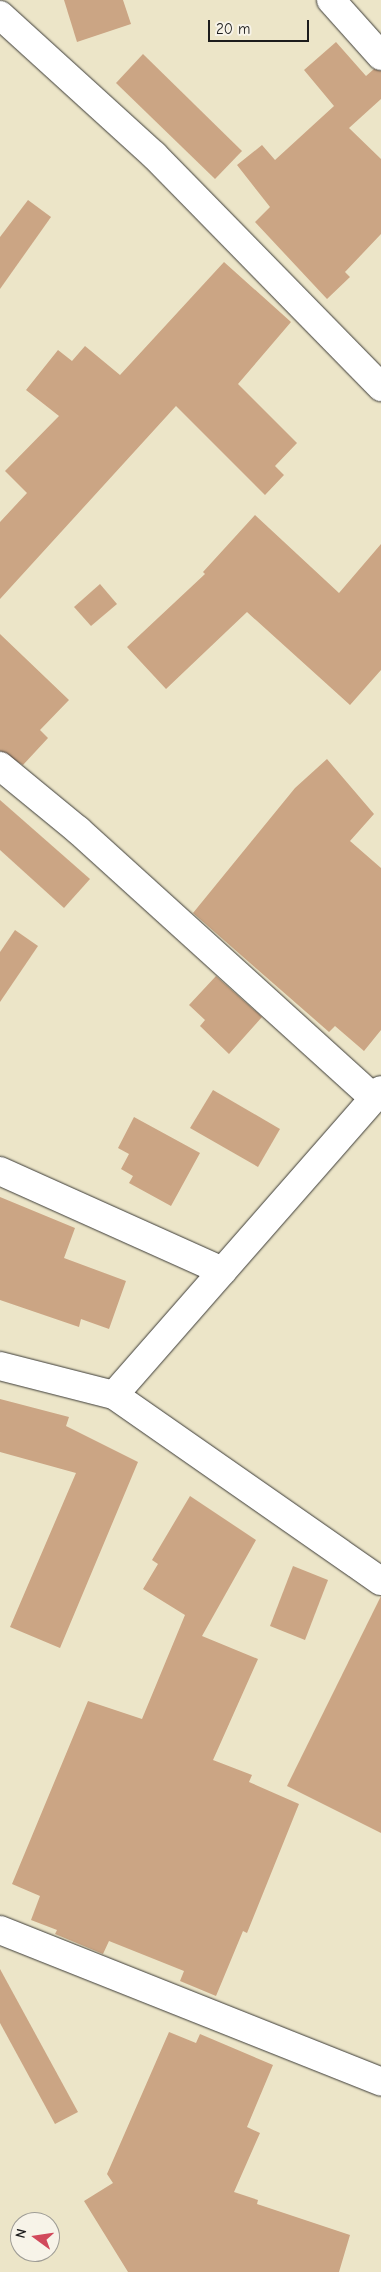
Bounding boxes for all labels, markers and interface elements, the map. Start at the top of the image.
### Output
scale bar [211,10,312,42]
text: 20 m [216,20,250,38]
north arrow [10,2212,60,2262]
text: N [12,2227,30,2240]

